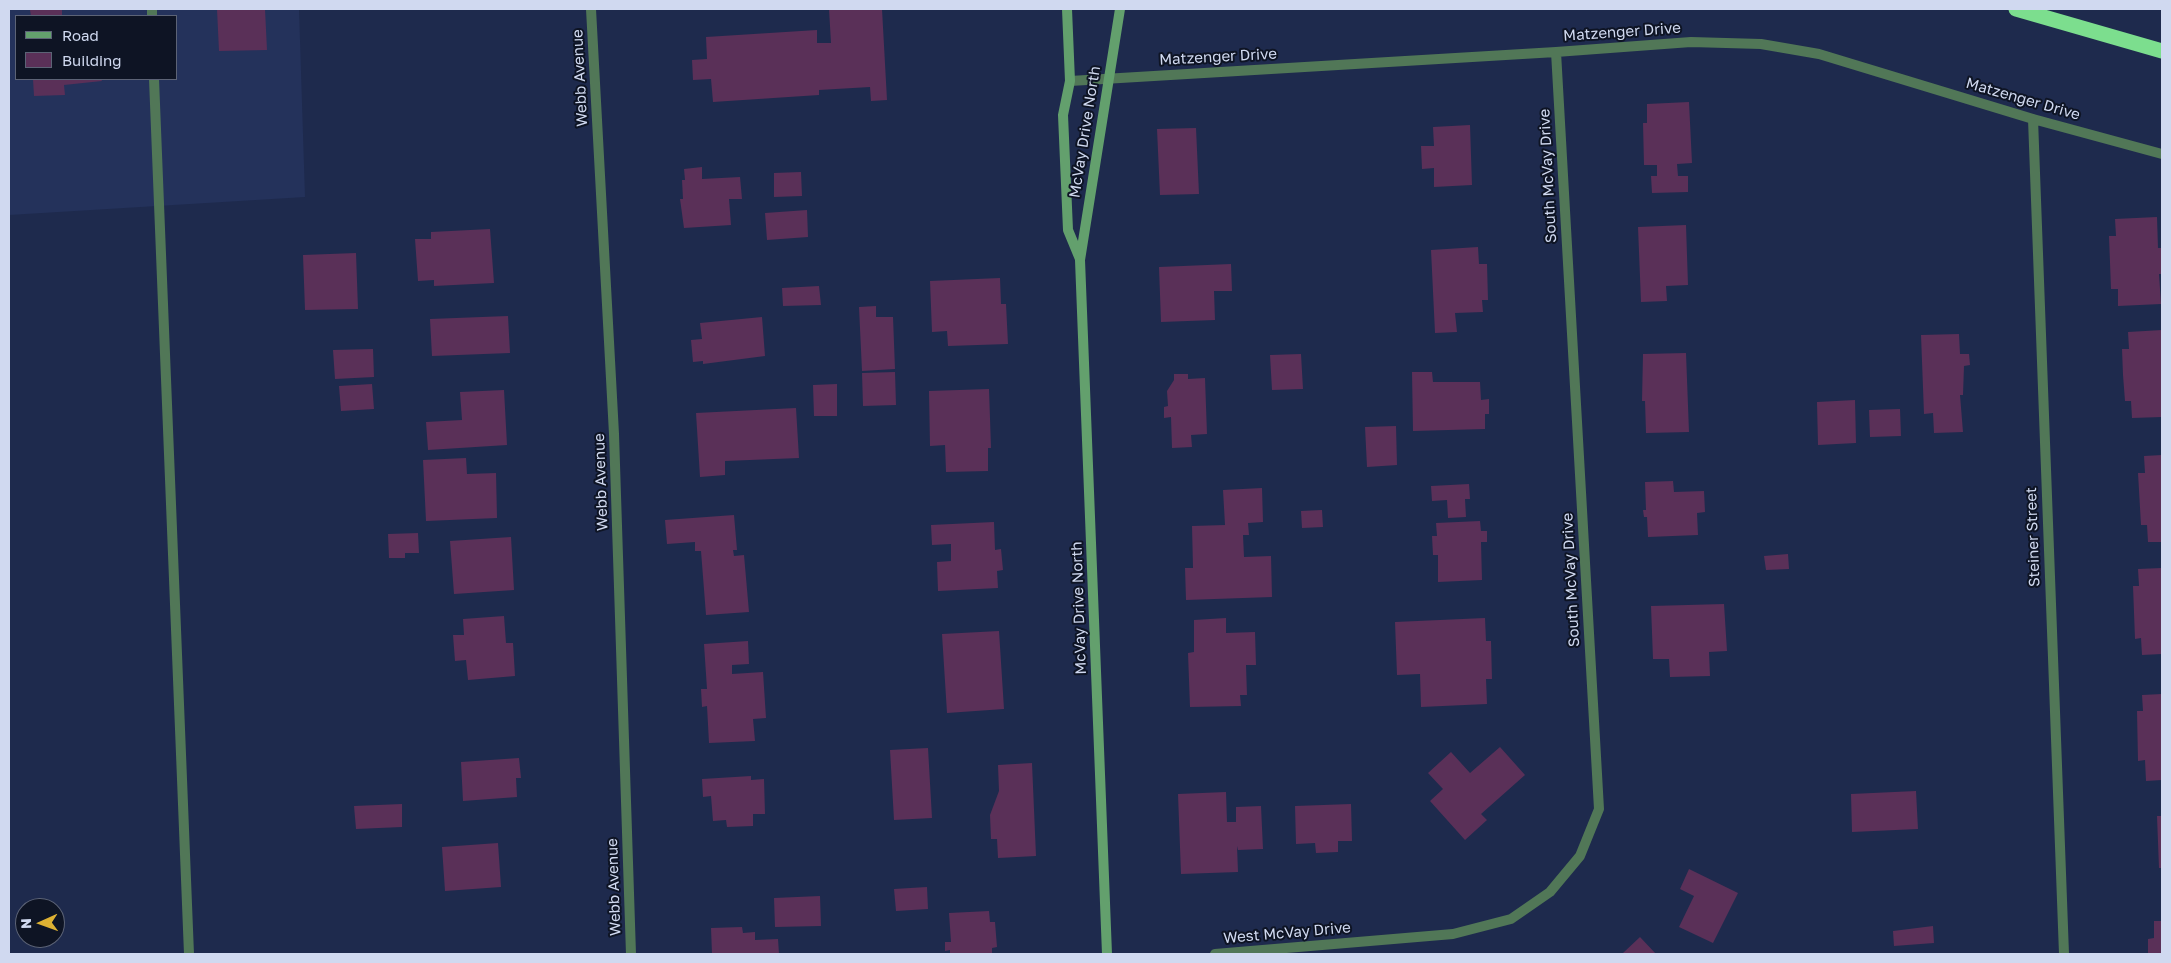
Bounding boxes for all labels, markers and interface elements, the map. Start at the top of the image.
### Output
legend [15,15,178,80]
street label: Matzenger Drive [1563,19,1681,45]
text: Road [62,26,99,44]
street label: Webb Avenue [568,29,592,127]
street label: Matzenger Drive [1159,45,1277,69]
text: Building [62,51,122,69]
street label: McVay Drive North [1066,65,1104,199]
street label: Matzenger Drive [1964,74,2082,124]
street label: South McVay Drive [1535,108,1561,244]
street label: Webb Avenue [590,433,612,531]
street label: Steiner Street [2022,487,2044,587]
street label: South McVay Drive [1558,512,1584,648]
street label: McVay Drive North [1068,541,1090,675]
street label: Webb Avenue [603,838,625,936]
north arrow [15,898,65,948]
text: N [17,918,34,929]
street label: West McVay Drive [1222,918,1352,948]

